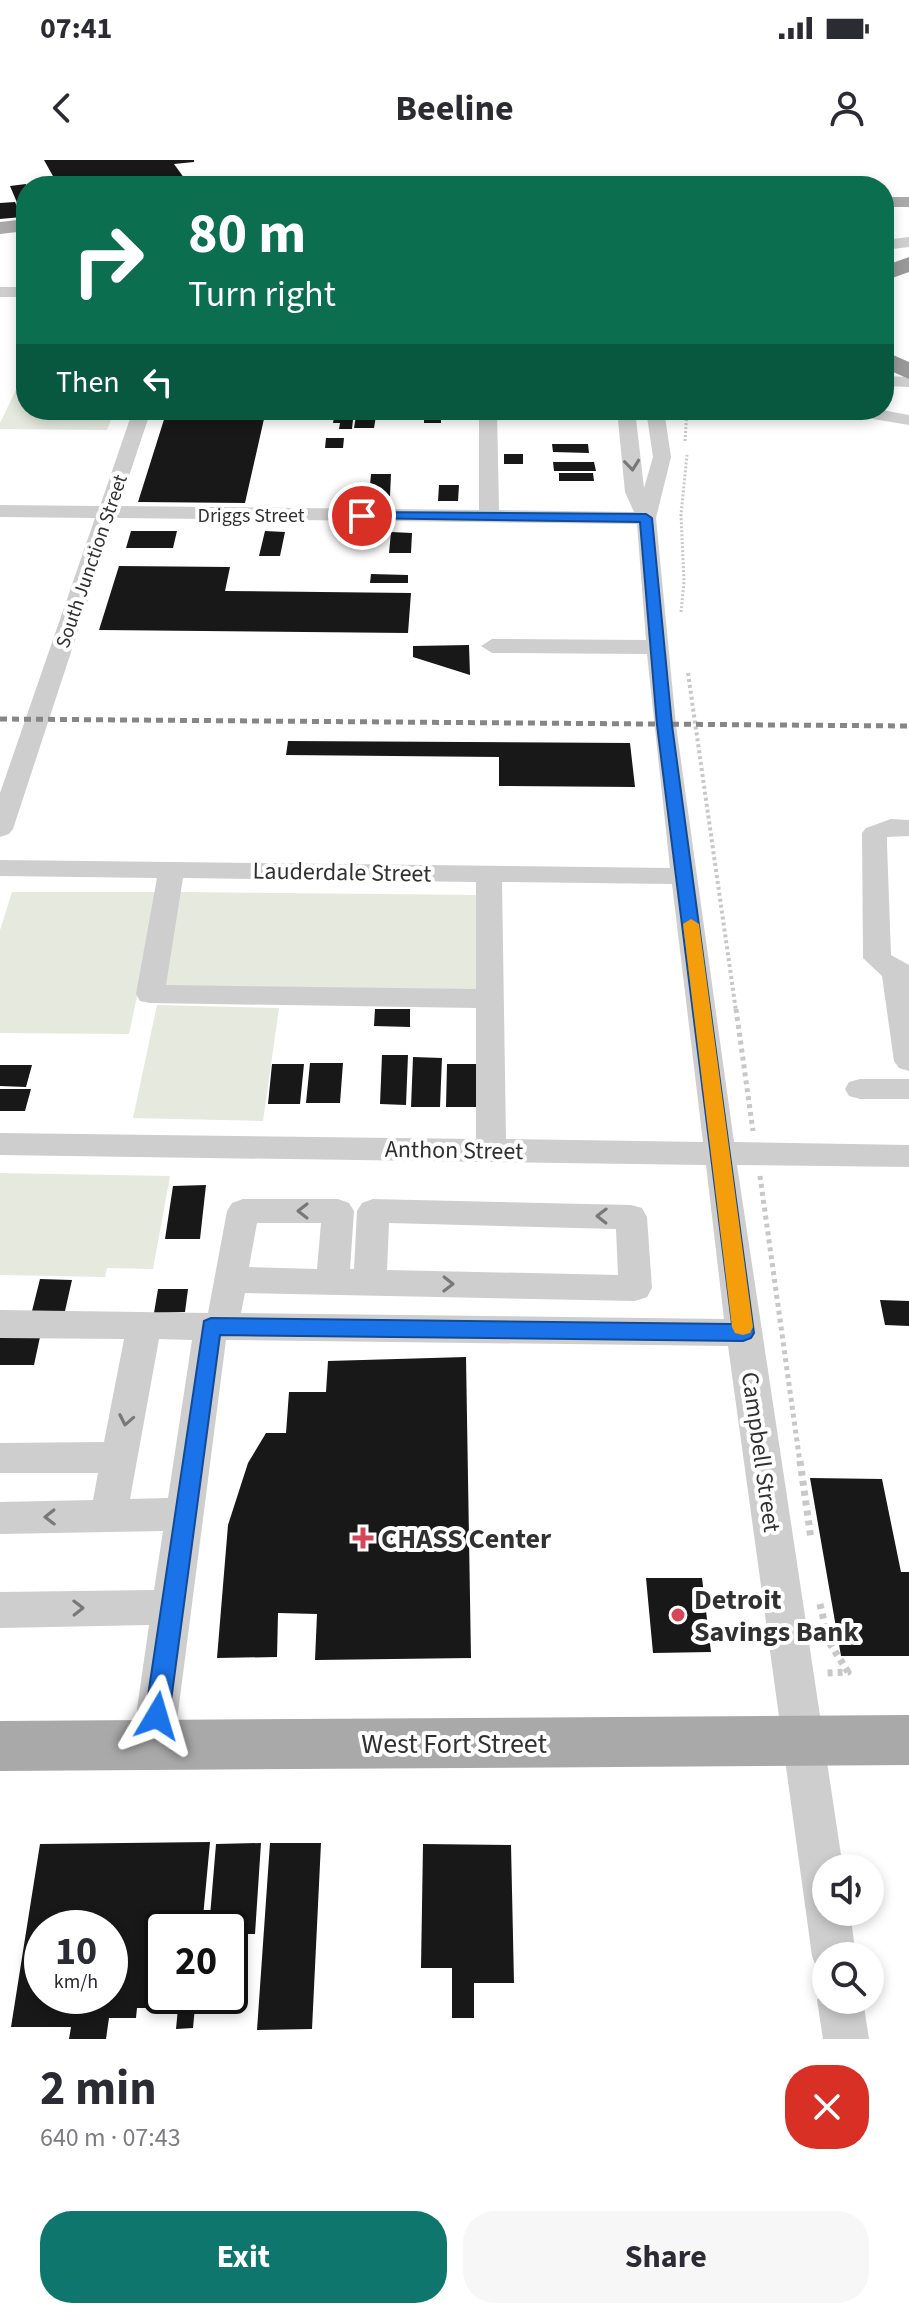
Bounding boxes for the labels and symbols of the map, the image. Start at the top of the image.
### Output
one-way arrow [623,459,640,472]
street label: South Junction Street [49,471,135,652]
pin [328,482,396,550]
street label: Driggs Street [198,502,305,530]
street label: Lauderdale Street [252,853,432,892]
street label: Anthon Street [384,1132,523,1169]
one-way arrow [296,1202,309,1220]
one-way arrow [595,1208,608,1225]
one-way arrow [442,1275,455,1293]
street label: Campbell Street [732,1370,789,1534]
one-way arrow [119,1413,136,1426]
one-way arrow [43,1508,56,1526]
place label: CHASS Center [381,1519,552,1559]
marker: CHASS Center [352,1527,374,1549]
place label: Detroit Savings Bank [694,1580,859,1652]
one-way arrow [72,1600,85,1617]
marker: Detroit Savings Bank [669,1606,687,1624]
position arrow [115,1674,199,1758]
street label: West Fort Street [361,1724,547,1764]
speed limit sign: 20 [144,1910,248,2014]

